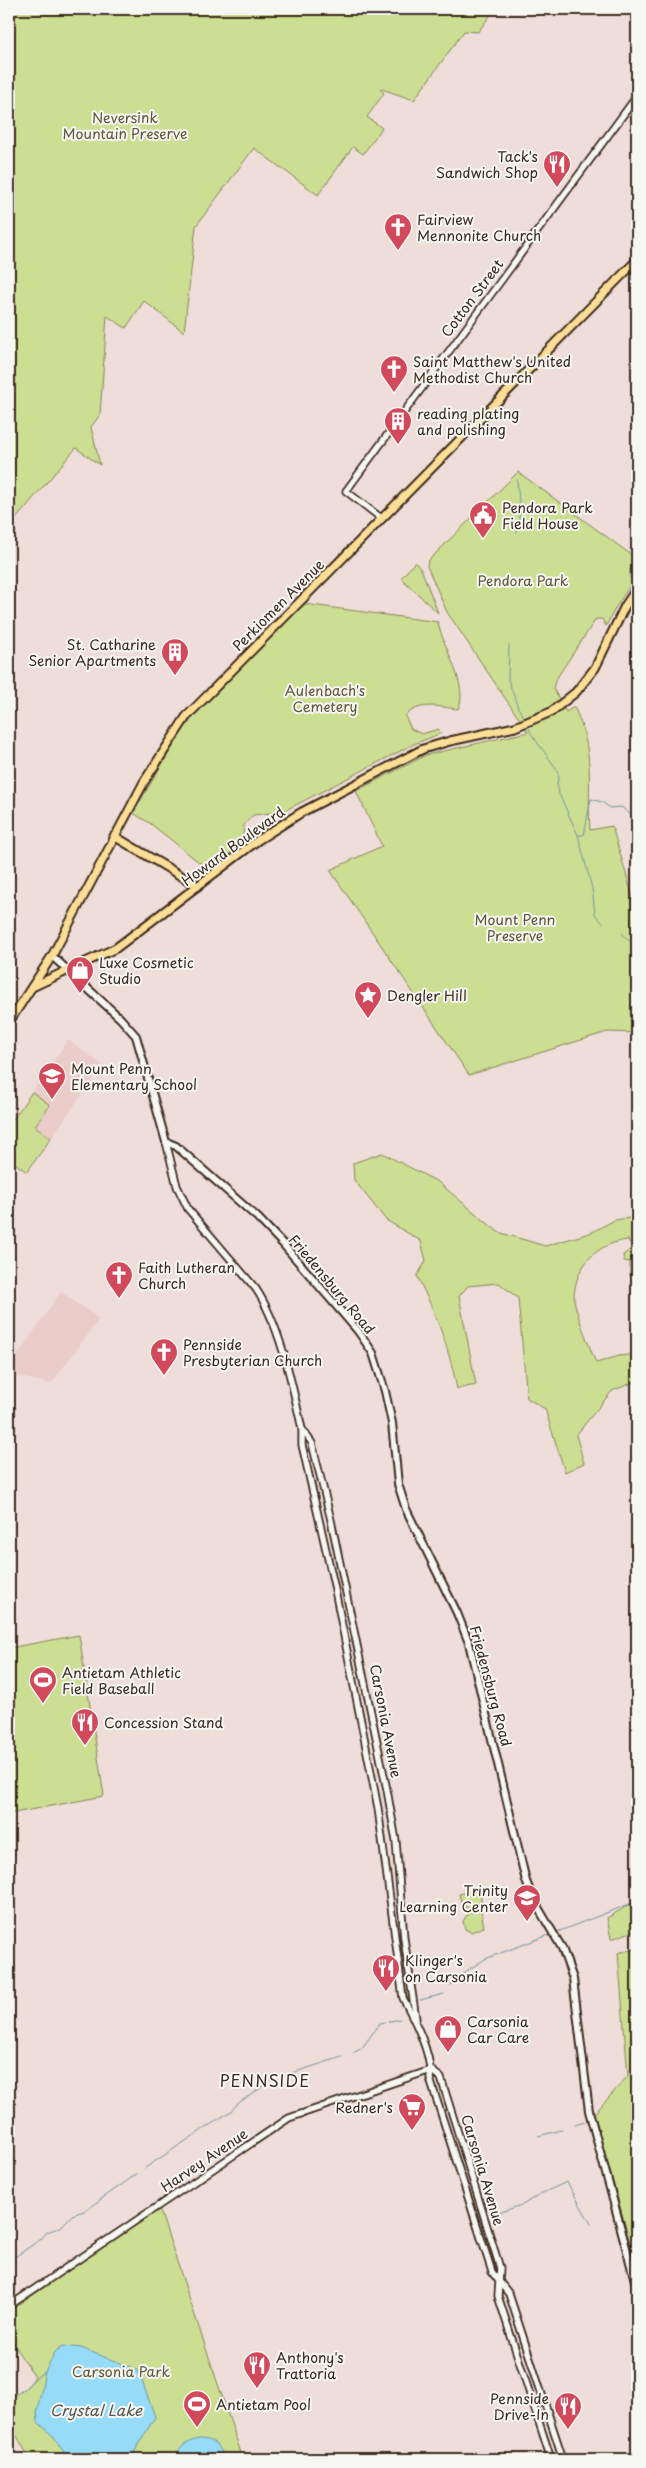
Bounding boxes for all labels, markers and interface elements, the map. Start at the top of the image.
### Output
park label: Neversink Mountain Preserve [63,107,187,144]
place label: Tack's Sandwich Shop [436,146,538,183]
restaurant icon: Tack's Sandwich Shop [542,149,572,188]
place label: Fairview Mennonite Church [417,209,541,246]
church icon: Fairview Mennonite Church [383,212,413,251]
street label: Cotton Street [436,254,508,341]
place label: Saint Matthew's United Methodist Church [413,351,571,388]
church icon: Saint Matthew's United Methodist Church [379,354,409,393]
place label: reading plating and polishing [417,403,519,440]
building icon: reading plating and polishing [383,406,413,445]
place label: Pendora Park Field House [502,497,593,534]
public building icon: Pendora Park Field House [468,500,498,539]
street label: Perkiomen Avenue [227,554,329,656]
park label: Pendora Park [478,570,569,591]
place label: St. Catharine Senior Apartments [28,634,156,671]
building icon: St. Catharine Senior Apartments [160,637,190,676]
park label: Aulenbach's Cemetery [285,680,365,717]
street label: Howard Boulevard [177,801,289,891]
park label: Mount Penn Preserve [475,909,555,946]
place label: Luxe Cosmetic Studio [99,952,194,989]
shop icon: Luxe Cosmetic Studio [65,955,95,994]
place icon: Dengler Hill [353,980,383,1019]
place label: Dengler Hill [387,985,467,1006]
place label: Mount Penn Elementary School [71,1058,197,1095]
school or university icon: Mount Penn Elementary School [37,1061,67,1100]
street label: Friedensburg Road [284,1230,380,1338]
place label: Faith Lutheran Church [138,1257,235,1294]
church icon: Faith Lutheran Church [104,1260,134,1299]
place label: Pennside Presbyterian Church [183,1334,322,1371]
church icon: Pennside Presbyterian Church [149,1337,179,1376]
street label: Friedensburg Road [465,1623,517,1749]
place label: Antietam Athletic Field Baseball [62,1662,181,1699]
street label: Carsonia Avenue [365,1663,407,1780]
sports icon: Antietam Athletic Field Baseball [28,1665,58,1704]
restaurant icon: Concession Stand [70,1707,100,1746]
place label: Concession Stand [104,1712,223,1733]
place label: Trinity Learning Center [399,1880,508,1917]
school or university icon: Trinity Learning Center [512,1883,542,1922]
place label: Klinger's on Carsonia [405,1950,487,1987]
restaurant icon: Klinger's on Carsonia [371,1953,401,1992]
place label: Carsonia Car Care [467,2011,529,2048]
shop icon: Carsonia Car Care [433,2014,463,2053]
district label: PENNSIDE [220,2068,310,2092]
supermarket icon: Redner's [397,2092,427,2131]
place label: Redner's [335,2097,393,2118]
street label: Carsonia Avenue [456,2112,510,2228]
street label: Harvey Avenue [156,2123,252,2197]
place label: Anthony's Trattoria [276,2347,344,2384]
restaurant icon: Anthony's Trattoria [242,2350,272,2389]
park label: Carsonia Park [72,2361,170,2382]
place label: Pennside Drive-In [490,2388,549,2425]
sports icon: Antietam Pool [182,2389,212,2428]
restaurant icon: Pennside Drive-In [553,2391,583,2430]
place label: Antietam Pool [216,2394,311,2415]
water label: Crystal Lake [50,2398,143,2421]

